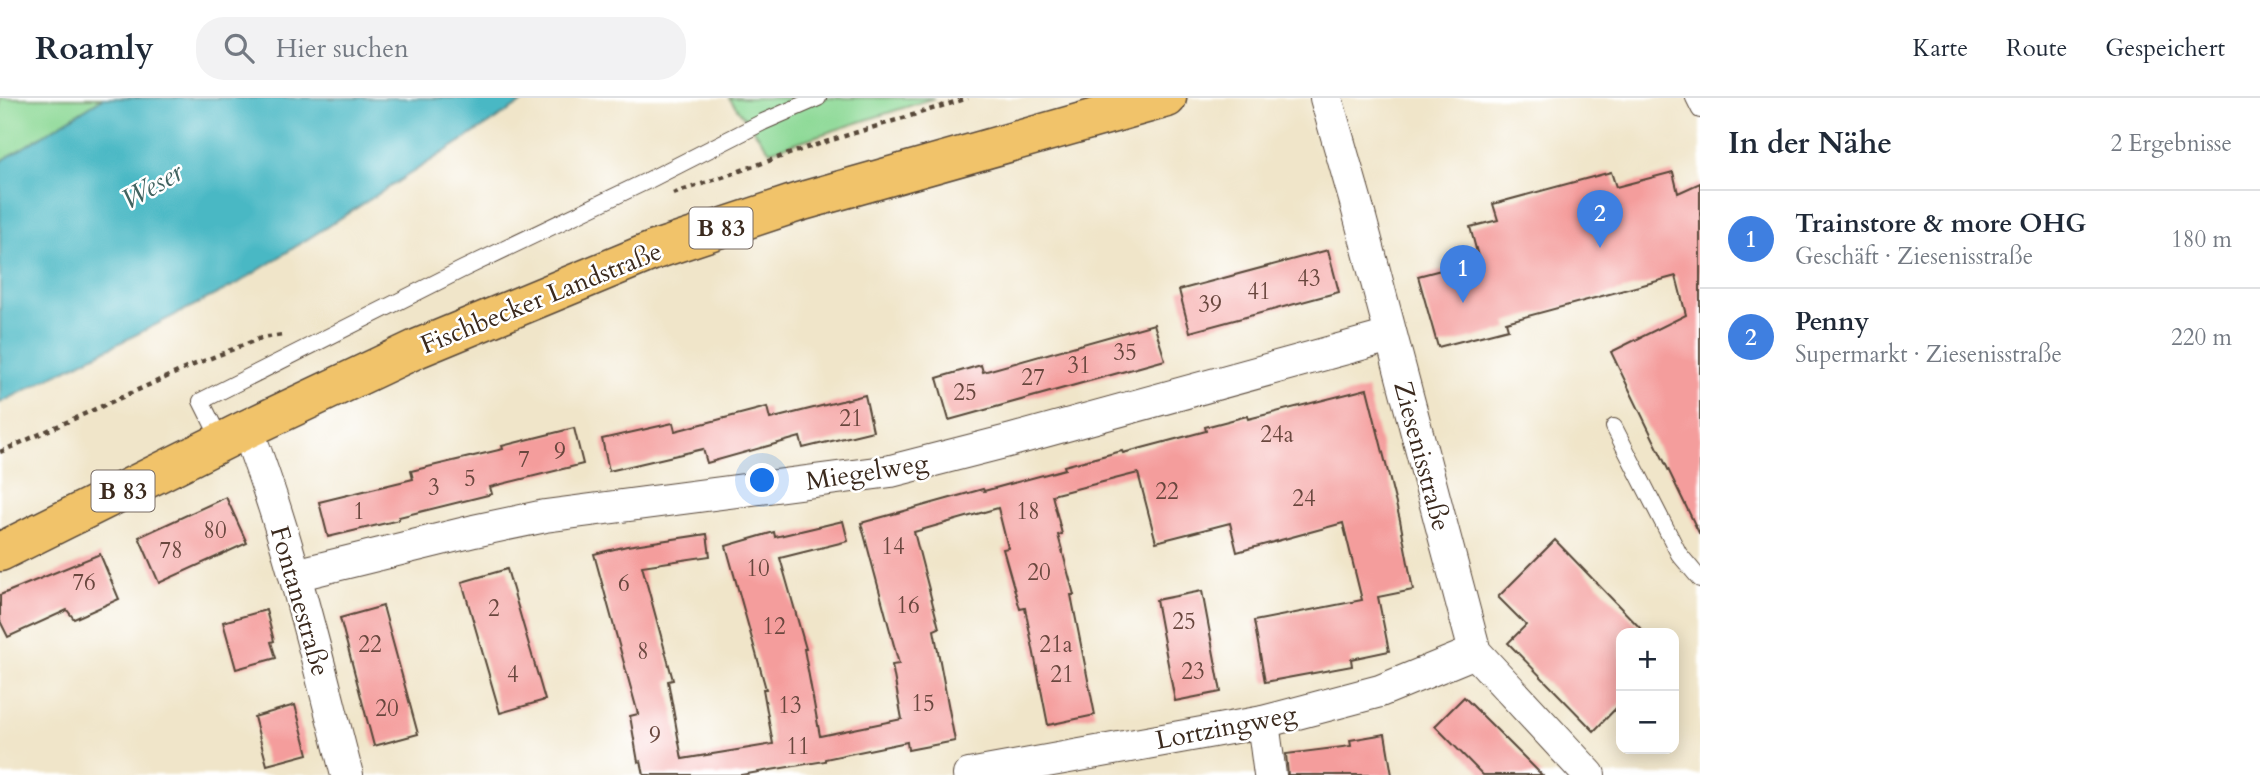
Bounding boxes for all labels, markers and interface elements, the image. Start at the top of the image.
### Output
search box [196,17,686,80]
text: Roamly [35,26,154,71]
icon: search [220,29,258,67]
text: Hier suchen [276,31,409,66]
text: Karte [1913,32,1968,65]
text: Route [2006,32,2067,65]
text: Gespeichert [2105,32,2225,65]
text: In der Nähe [1728,123,1892,164]
text: 2 Ergebnisse [2110,128,2232,159]
water label: Weser [114,153,191,219]
pin: 2 [1577,190,1623,248]
text: Trainstore & more OHG [1795,206,2086,241]
road number: B 83 [690,208,752,248]
text: 1 [1745,224,1757,255]
text: 180 m [2171,224,2232,255]
street label: Fischbecker Landstraße [415,234,667,362]
text: Geschäft · Ziesenisstraße [1795,241,2033,272]
pin: 1 [1440,245,1486,303]
house number: 43 [1297,263,1321,294]
house number: 41 [1247,276,1271,307]
house number: 39 [1198,289,1222,320]
text: Penny [1795,304,1869,339]
text: 2 [1745,322,1757,353]
text: 220 m [2171,322,2232,353]
house number: 35 [1113,337,1137,368]
text: Supermarkt · Ziesenisstraße [1795,339,2062,370]
house number: 31 [1067,350,1091,381]
house number: 27 [1021,362,1045,393]
house number: 25 [953,377,977,408]
street label: Ziesenisstraße [1385,377,1459,535]
house number: 21 [839,403,863,434]
house number: 24a [1260,419,1294,450]
house number: 9 [554,436,566,467]
house number: 7 [518,444,530,475]
street label: Miegelweg [803,445,931,499]
house number: 5 [464,463,476,494]
your location [745,463,779,497]
road number: B 83 [92,470,154,512]
house number: 3 [428,472,440,503]
house number: 22 [1155,476,1179,507]
house number: 24 [1292,483,1316,514]
house number: 1 [353,496,365,527]
house number: 18 [1016,496,1040,527]
house number: 80 [203,515,227,546]
street label: Fontanestraße [262,522,338,680]
house number: 14 [881,531,905,562]
house number: 78 [159,535,183,566]
house number: 10 [746,553,770,584]
house number: 20 [1027,557,1051,588]
house number: 76 [72,567,96,598]
house number: 6 [618,568,630,599]
house number: 16 [896,590,920,621]
house number: 2 [488,593,500,624]
house number: 25 [1172,606,1196,637]
house number: 12 [762,611,786,642]
map controls [1616,628,1679,754]
button: + [1616,628,1679,691]
house number: 22 [358,629,382,660]
house number: 21a [1039,629,1073,660]
house number: 8 [637,636,649,667]
house number: 23 [1181,656,1205,687]
house number: 4 [507,659,519,690]
house number: 21 [1050,659,1074,690]
house number: 15 [911,688,935,719]
house number: 13 [778,690,802,721]
button: − [1616,691,1679,754]
house number: 20 [375,693,399,724]
street label: Lortzingweg [1152,696,1300,758]
house number: 9 [649,720,661,751]
house number: 11 [786,731,810,762]

